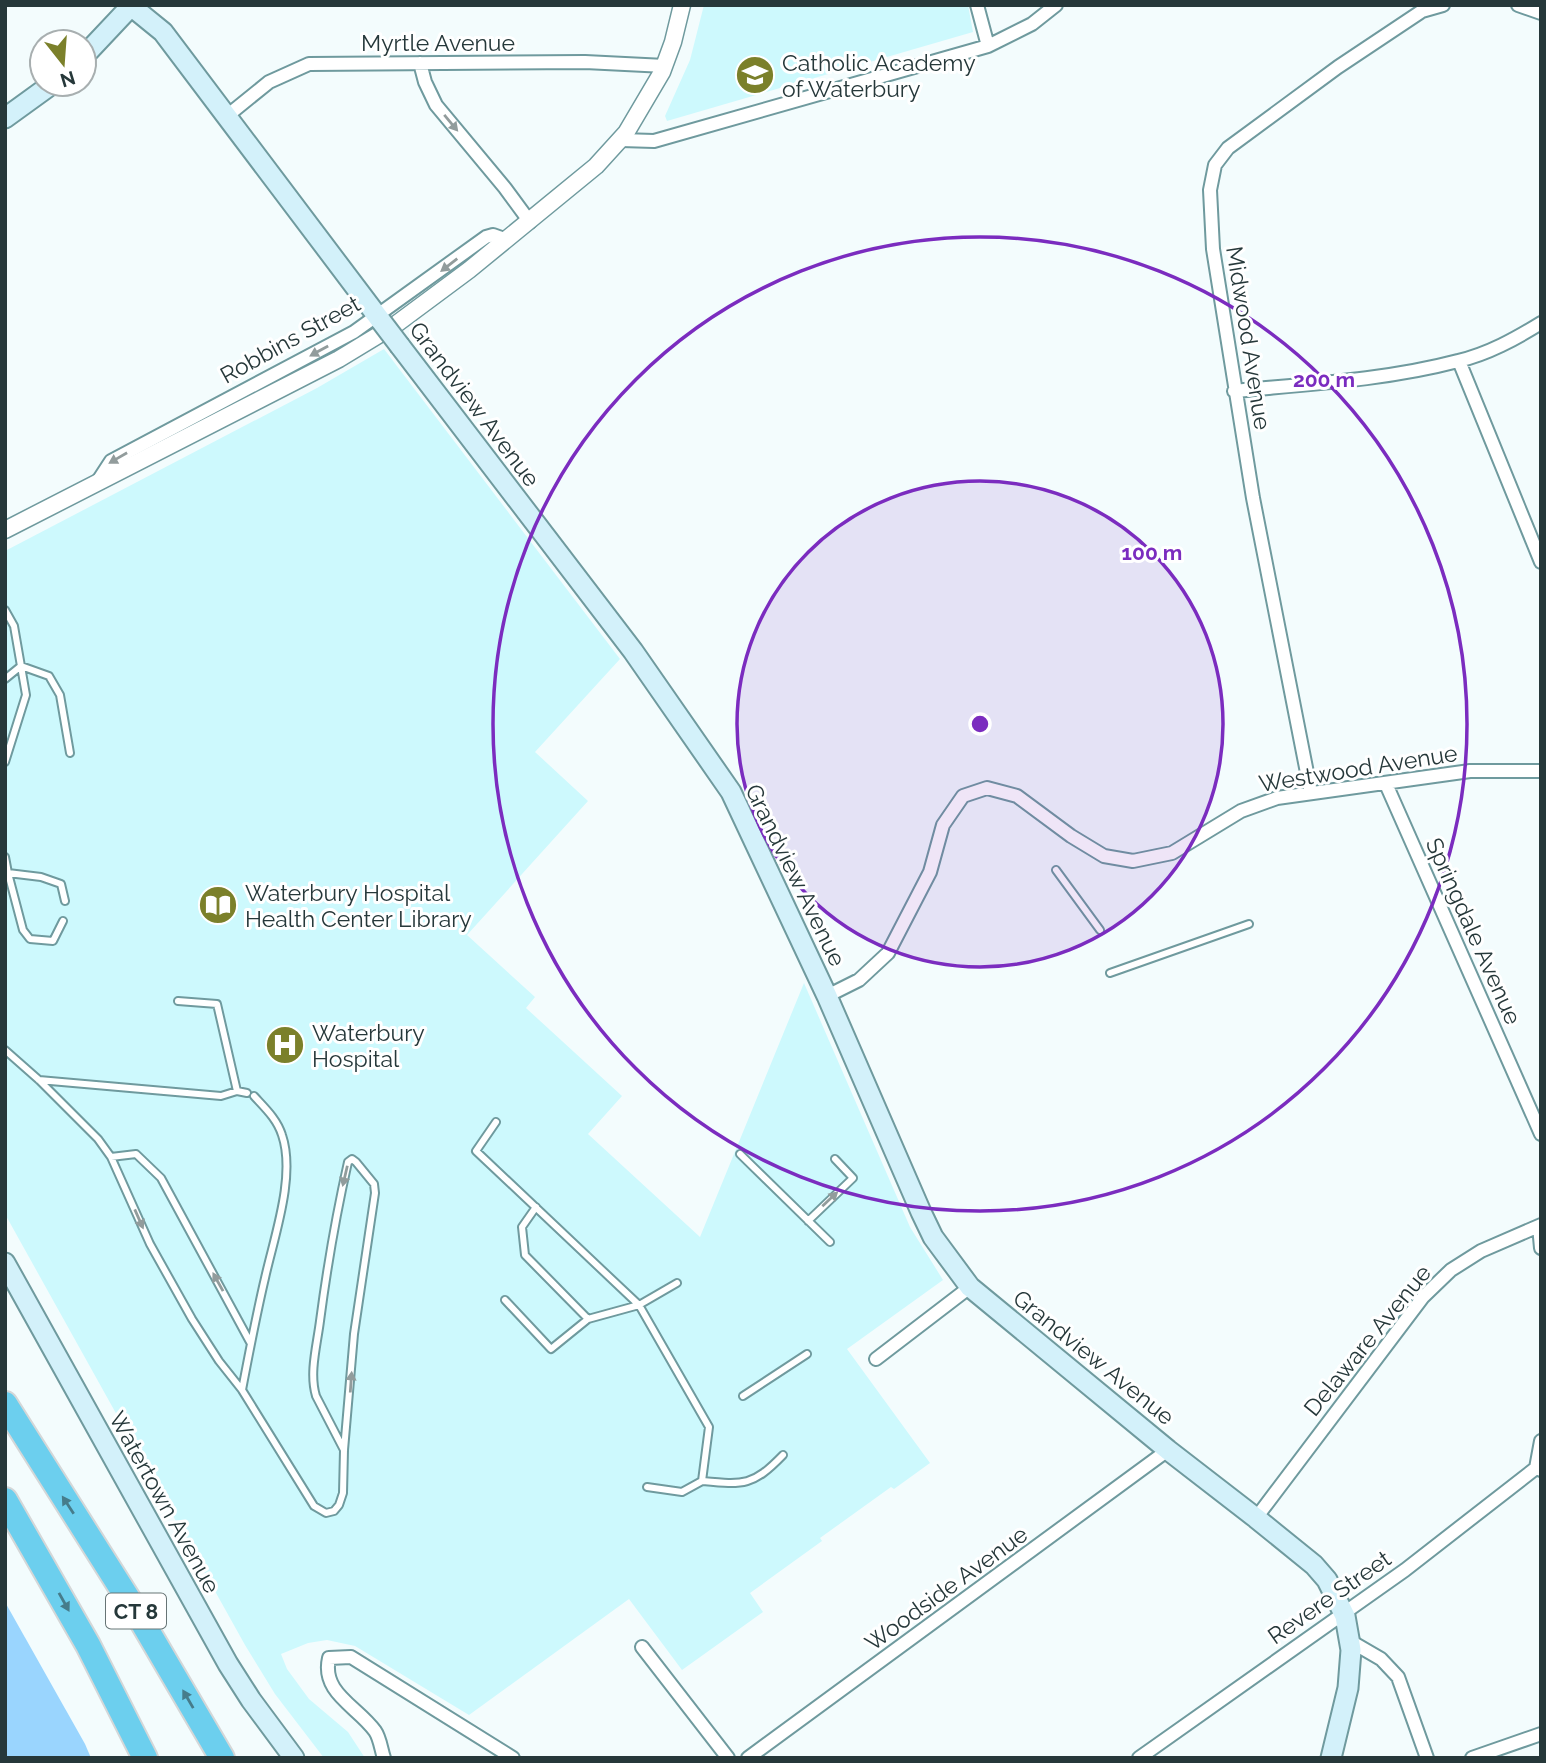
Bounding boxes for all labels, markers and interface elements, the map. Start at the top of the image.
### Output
north arrow [28,28,98,98]
street label: Myrtle Avenue [361,29,515,56]
place label: Catholic Academy of Waterbury [782,49,976,102]
school or university icon: Catholic Academy of Waterbury [734,54,776,96]
text: N [58,67,78,92]
one-way arrow [443,113,458,131]
street label: Midwood Avenue [1221,244,1277,432]
one-way arrow [441,257,459,272]
street label: Robbins Street [215,289,365,389]
street label: Grandview Avenue [404,316,546,492]
one-way arrow [309,345,329,357]
text: 200 m [1293,367,1355,392]
one-way arrow [109,452,128,464]
text: 100 m [1122,540,1182,565]
centre of rings [968,712,992,736]
street label: Westwood Avenue [1257,739,1459,797]
street label: Grandview Avenue [740,780,852,970]
street label: Springdale Avenue [1421,834,1527,1028]
place label: Waterbury Hospital Health Center Library [245,879,472,932]
library icon: Waterbury Hospital Health Center Library [197,884,239,926]
place label: Waterbury Hospital [312,1019,425,1072]
hospital icon: Waterbury Hospital [264,1024,306,1066]
one-way arrow [339,1165,350,1187]
one-way arrow [821,1192,838,1208]
one-way arrow [133,1209,145,1229]
street label: Delaware Avenue [1298,1259,1436,1421]
one-way arrow [212,1272,224,1292]
street label: Grandview Avenue [1008,1284,1180,1430]
one-way arrow [345,1371,356,1393]
street label: Watertown Avenue [104,1407,226,1597]
one-way arrow [62,1496,75,1515]
street label: Woodside Avenue [860,1520,1032,1656]
street label: Revere Street [1262,1544,1396,1649]
one-way arrow [58,1592,70,1612]
road number: CT 8 [106,1594,166,1628]
one-way arrow [182,1689,194,1708]

